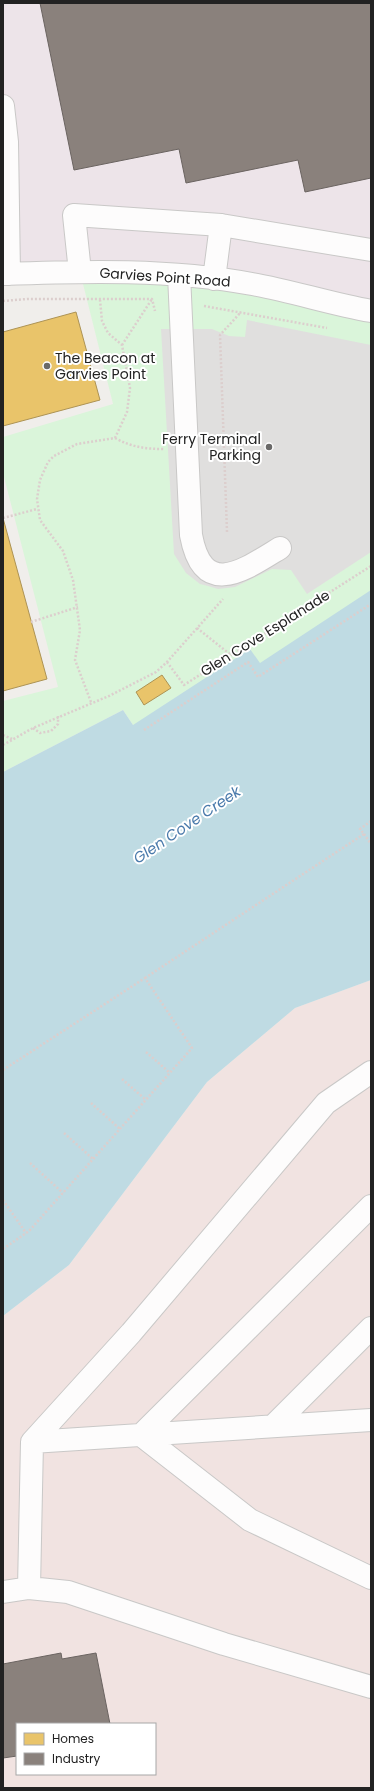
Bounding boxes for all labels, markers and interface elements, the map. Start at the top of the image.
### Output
street label: Garvies Point Road [99,262,231,292]
place label: The Beacon at Garvies Point [55,348,155,384]
marker: The Beacon at Garvies Point [42,361,52,371]
place label: Ferry Terminal Parking [162,429,261,465]
marker: Ferry Terminal Parking [264,442,274,452]
street label: Glen Cove Esplanade [196,585,334,681]
water label: Glen Cove Creek [129,780,246,868]
legend [16,1723,156,1775]
text: Homes [52,1730,94,1747]
text: Industry [52,1750,101,1767]

